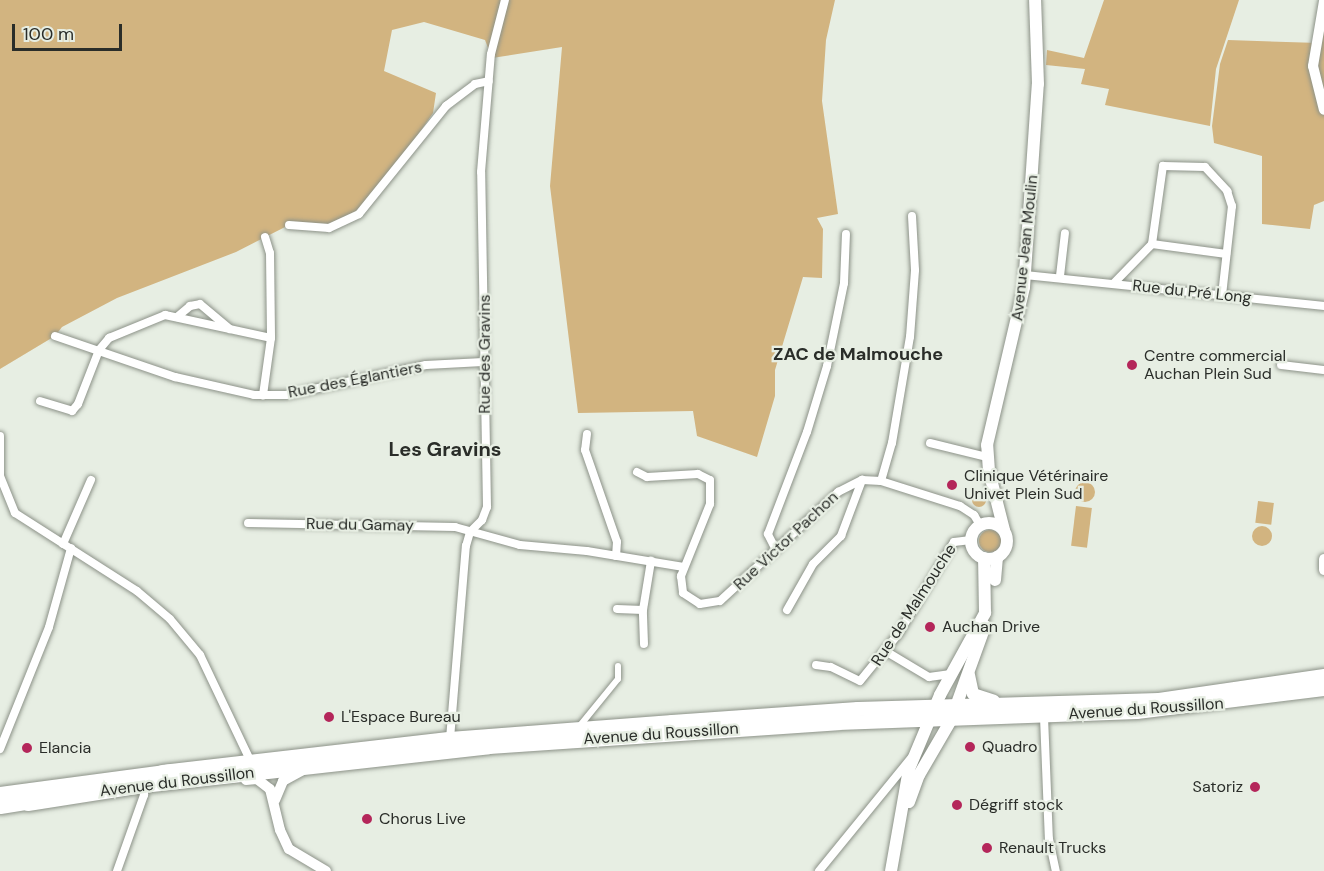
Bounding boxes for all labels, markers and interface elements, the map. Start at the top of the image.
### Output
scale bar [15,12,124,50]
text: 100 m [23,22,74,46]
street label: Avenue Jean Moulin [1008,174,1042,322]
street label: Rue du Pré Long [1132,276,1252,308]
street label: Rue des Gravins [475,294,495,414]
district label: ZAC de Malmouche [773,343,943,365]
place label: Centre commercial Auchan Plein Sud [1144,346,1286,384]
street label: Rue des Églantiers [286,358,424,402]
marker: Centre commercial Auchan Plein Sud [1125,358,1139,372]
district label: Les Gravins [388,437,502,461]
place label: Clinique Vétérinaire Univet Plein Sud [964,466,1108,504]
marker: Clinique Vétérinaire Univet Plein Sud [945,478,959,492]
street label: Rue Victor Pachon [730,488,842,594]
street label: Rue du Gamay [306,514,414,536]
street label: Rue de Malmouche [867,540,961,670]
place label: Auchan Drive [942,617,1040,637]
marker: Auchan Drive [923,620,937,634]
street label: Avenue du Roussillon [1068,694,1224,724]
place label: L'Espace Bureau [341,707,461,727]
marker: L'Espace Bureau [322,710,336,724]
street label: Avenue du Roussillon [583,719,739,749]
place label: Quadro [982,737,1037,757]
place label: Elancia [39,738,91,758]
marker: Quadro [963,740,977,754]
marker: Elancia [20,741,34,755]
street label: Avenue du Roussillon [99,763,255,801]
place label: Satoriz [1193,777,1243,797]
marker: Satoriz [1248,780,1262,794]
place label: Dégriff stock [969,795,1063,815]
marker: Dégriff stock [950,798,964,812]
place label: Chorus Live [379,809,466,829]
marker: Chorus Live [360,812,374,826]
place label: Renault Trucks [999,838,1106,858]
marker: Renault Trucks [980,841,994,855]

